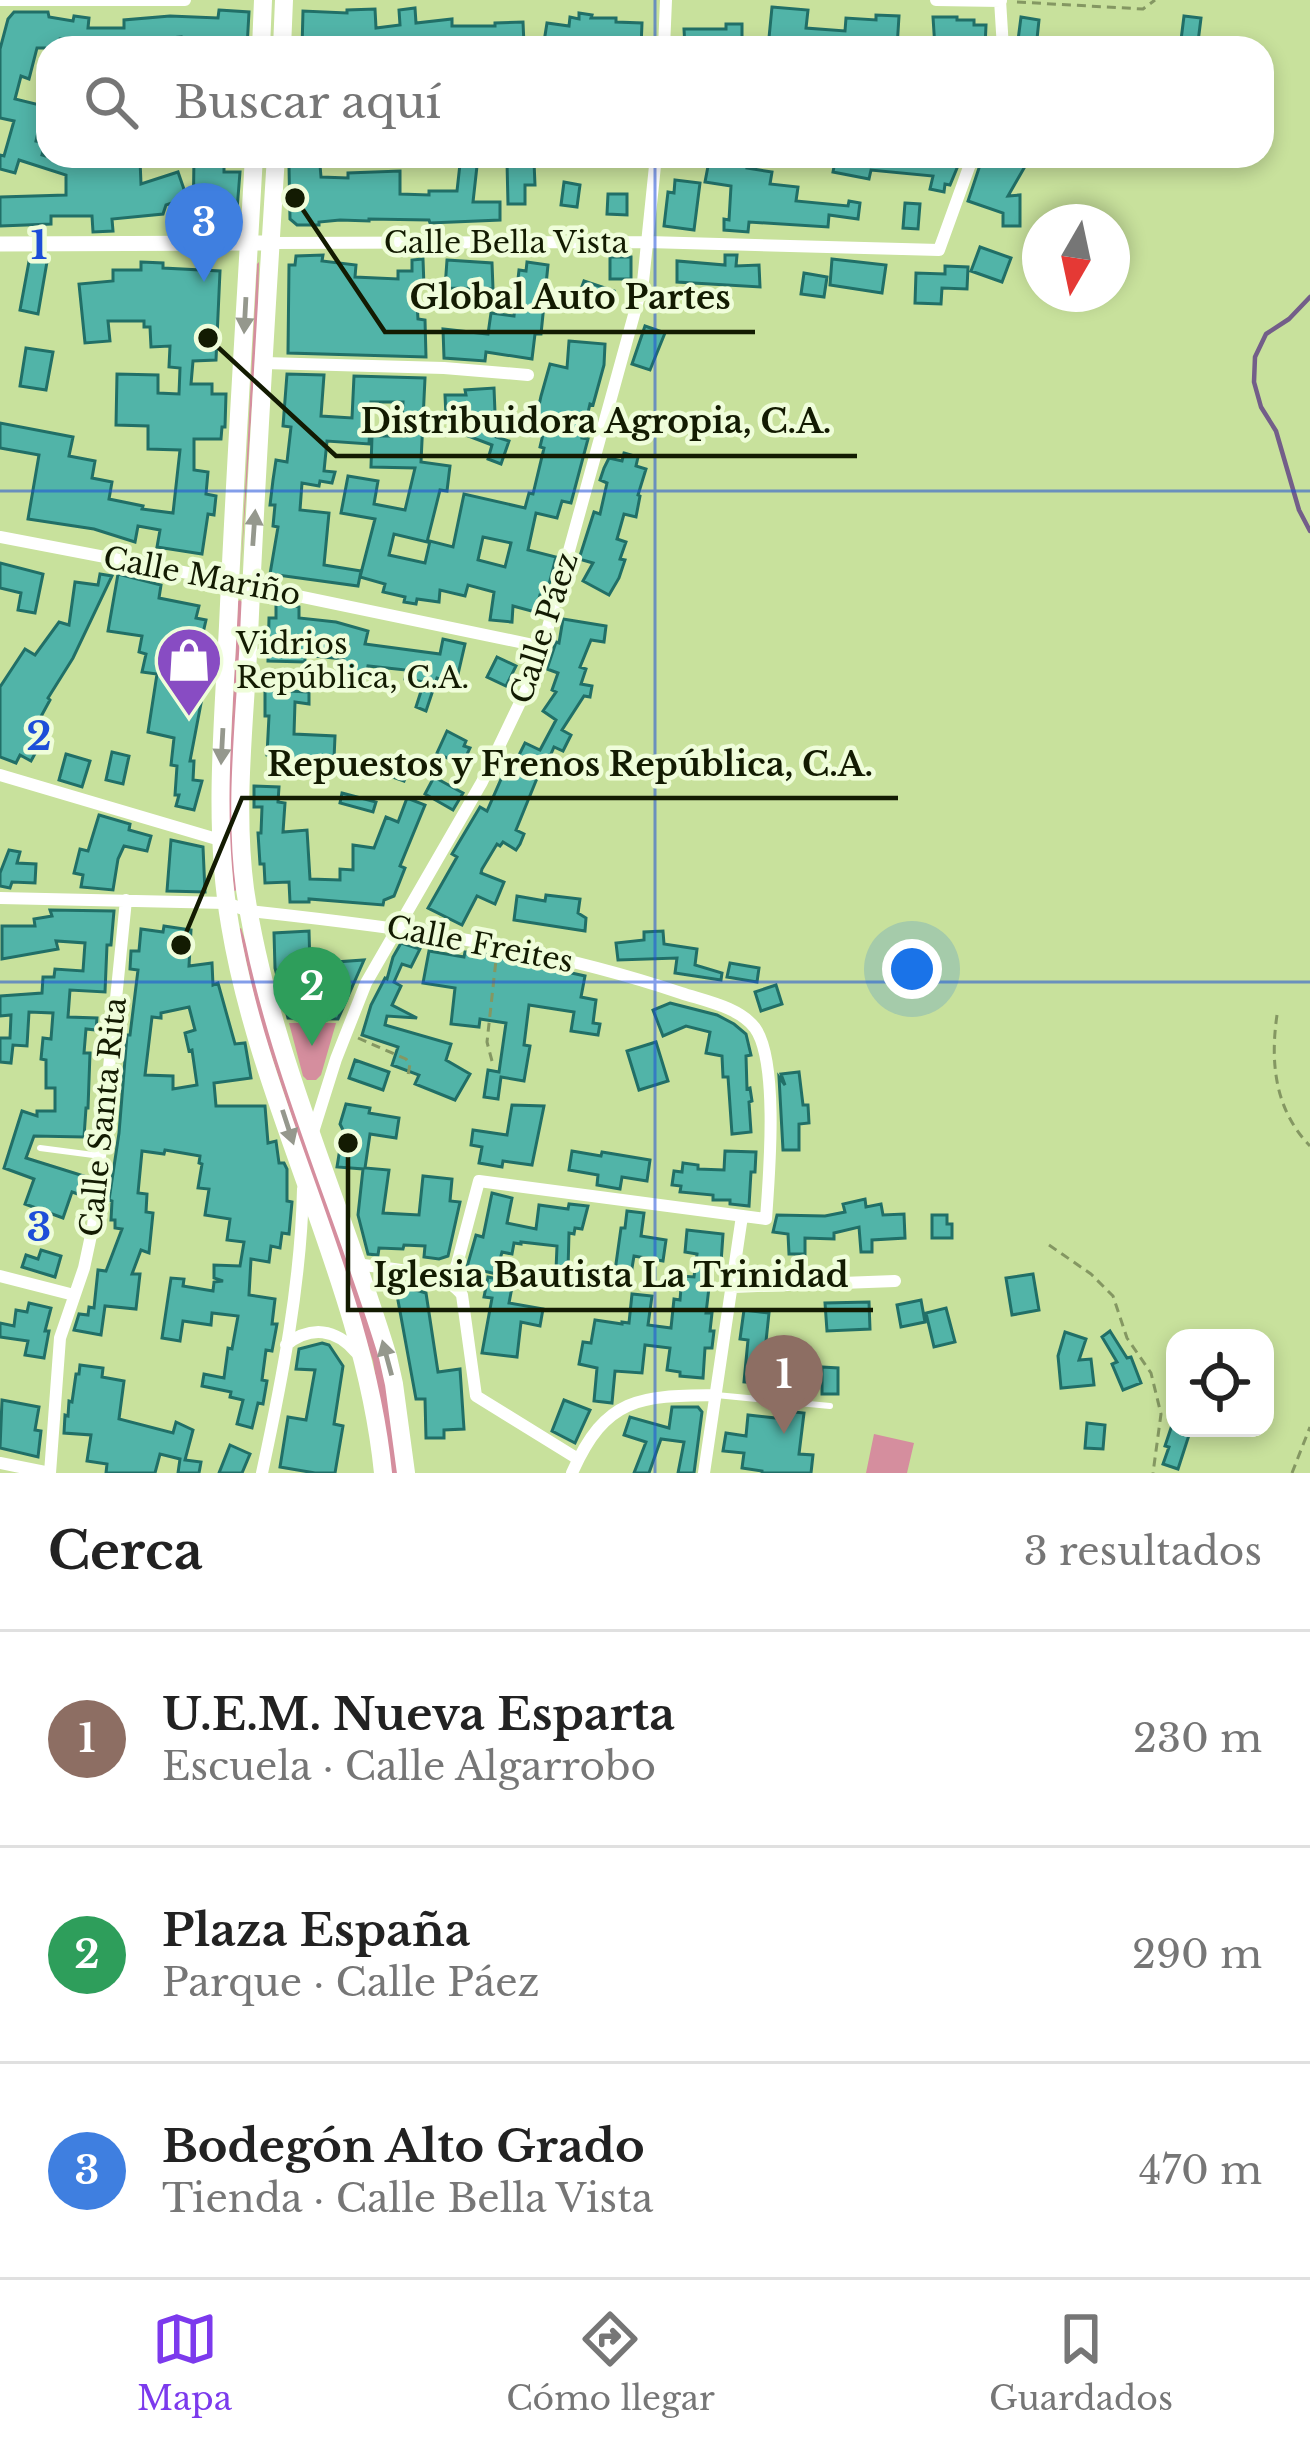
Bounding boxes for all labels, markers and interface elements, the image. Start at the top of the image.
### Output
search box [36,36,1274,168]
icon: search [78,69,144,135]
text: Buscar aquí [174,74,441,130]
pin: 3 [165,183,243,282]
north arrow [1022,204,1130,312]
text: 1 [30,221,48,270]
street label: Calle Bella Vista [384,224,629,261]
callout: Global Auto Partes [385,263,755,332]
text: Global Auto Partes [409,277,731,318]
one-way arrow [236,297,255,334]
callout: Distribuidora Agropia, C.A. [336,387,857,456]
text: Distribuidora Agropia, C.A. [361,401,831,442]
one-way arrow [245,508,264,546]
street label: Calle Mariño [100,539,304,613]
street label: Calle Páez [502,548,586,708]
shop icon: Vidrios República, C.A. [154,625,224,719]
place label: Vidrios República, C.A. [235,625,469,696]
text: 2 [26,712,52,761]
one-way arrow [212,728,231,766]
callout: Repuestos y Frenos República, C.A. [242,729,898,798]
text: Repuestos y Frenos República, C.A. [267,744,873,785]
street label: Calle Freites [384,908,576,980]
your location [882,939,942,999]
pin: 2 [273,947,351,1046]
street label: Calle Santa Rita [72,995,134,1239]
one-way arrow [279,1109,298,1146]
text: 3 [27,1203,51,1252]
callout: Iglesia Bautista La Trinidad [348,1241,873,1310]
text: Iglesia Bautista La Trinidad [373,1255,849,1296]
map controls [1166,1329,1274,1437]
button: locate [1166,1329,1274,1437]
pin: 1 [745,1335,823,1434]
one-way arrow [377,1339,396,1376]
text: Cerca [48,1520,203,1583]
text: 3 resultados [1024,1527,1262,1576]
text: U.E.M. Nueva Esparta [162,1686,675,1742]
text: 1 [78,1714,96,1763]
text: 230 m [1133,1714,1262,1763]
text: Escuela · Calle Algarrobo [162,1742,656,1791]
text: Plaza España [162,1902,471,1958]
text: 2 [74,1930,100,1979]
text: 290 m [1132,1930,1262,1979]
text: Parque · Calle Páez [162,1958,539,2007]
text: Bodegón Alto Grado [162,2118,645,2174]
text: 3 [75,2146,99,2195]
text: 470 m [1139,2146,1262,2195]
text: Tienda · Calle Bella Vista [162,2174,653,2223]
tab: Mapa [137,2306,232,2419]
tab: Cómo llegar [506,2306,715,2419]
tab: Guardados [989,2306,1173,2419]

